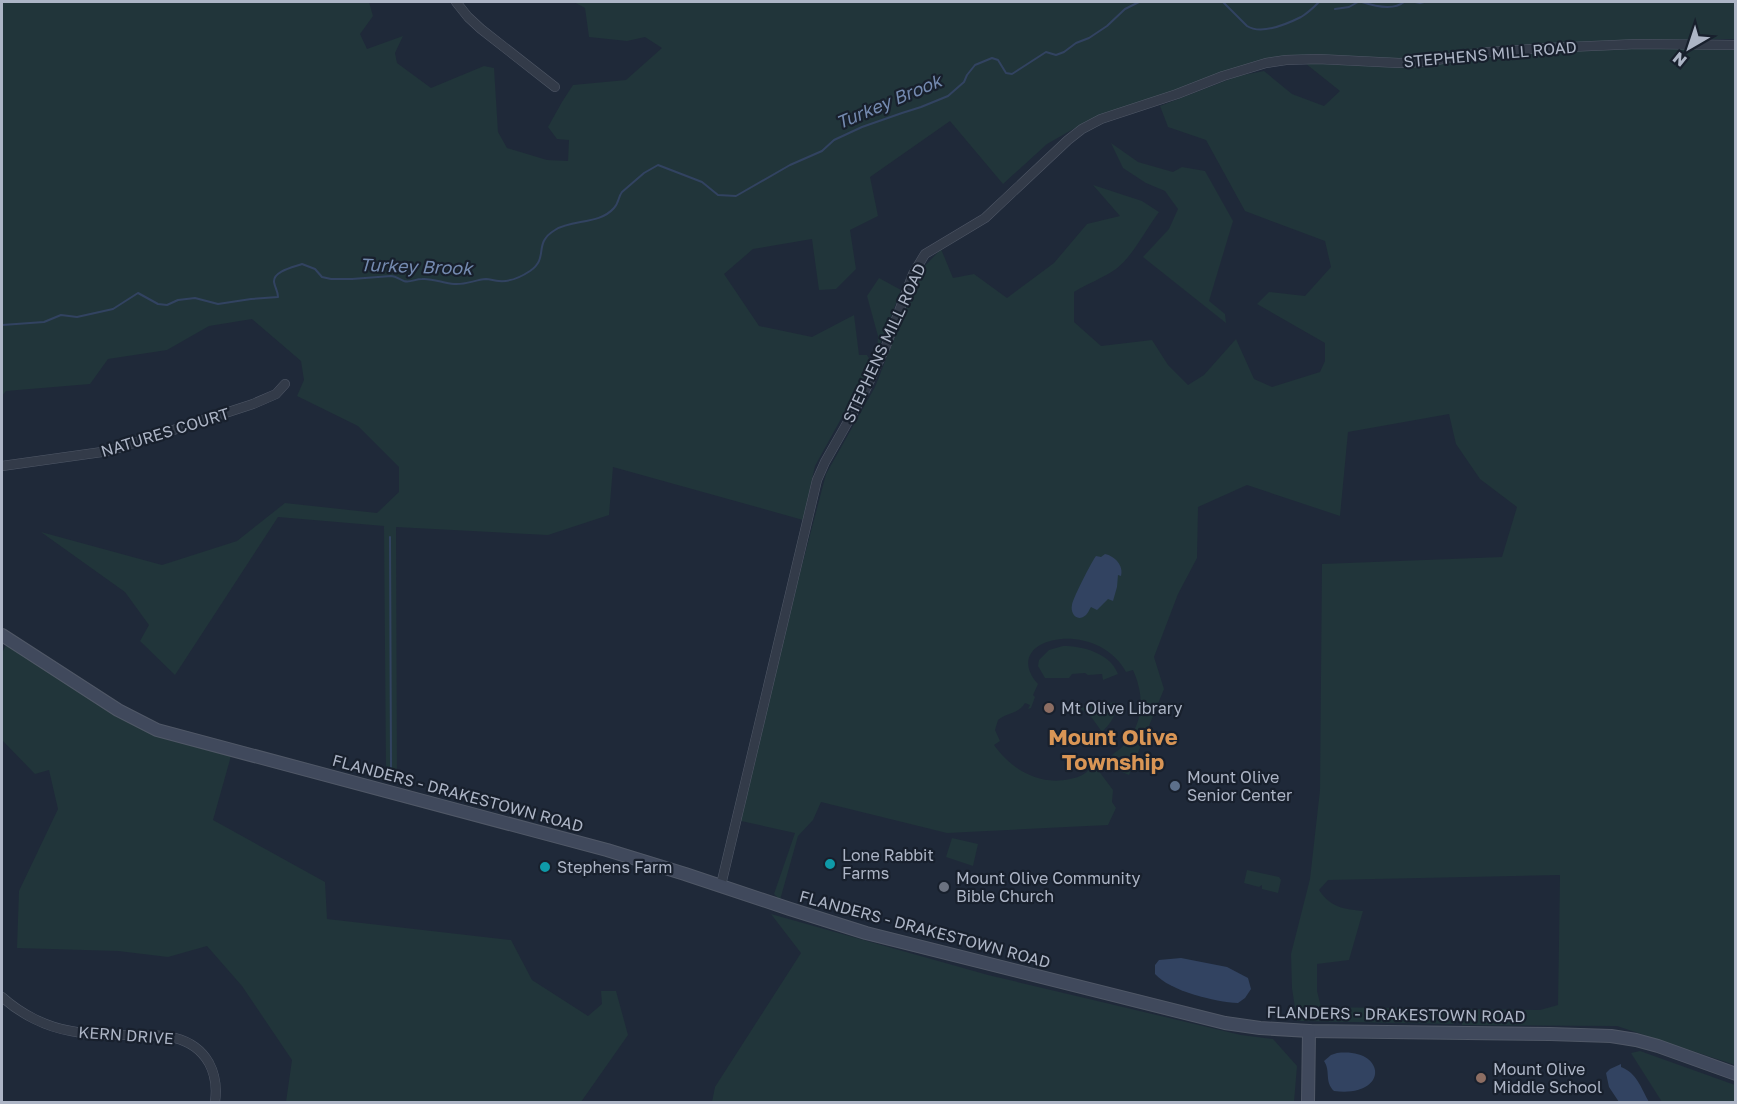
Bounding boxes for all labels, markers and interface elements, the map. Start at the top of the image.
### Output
north arrow [1659,18,1719,78]
street label: STEPHENS MILL ROAD [1403,36,1577,72]
text: N [1669,48,1691,71]
water label: Turkey Brook [832,68,946,133]
water label: Turkey Brook [359,253,475,279]
street label: STEPHENS MILL ROAD [838,260,930,426]
street label: NATURES COURT [98,403,232,461]
place label: Mt Olive Library [1061,698,1182,718]
marker: Mt Olive Library [1042,701,1056,715]
district label: Mount Olive Township [1048,723,1178,775]
street label: FLANDERS - DRAKESTOWN ROAD [330,750,586,836]
place label: Mount Olive Senior Center [1187,767,1292,805]
marker: Mount Olive Senior Center [1168,779,1182,793]
place label: Lone Rabbit Farms [842,845,934,883]
place label: Stephens Farm [557,857,673,877]
marker: Lone Rabbit Farms [823,857,837,871]
marker: Stephens Farm [538,860,552,874]
place label: Mount Olive Community Bible Church [956,868,1141,906]
marker: Mount Olive Community Bible Church [937,880,951,894]
street label: FLANDERS - DRAKESTOWN ROAD [797,886,1053,972]
street label: FLANDERS - DRAKESTOWN ROAD [1266,1002,1526,1026]
street label: KERN DRIVE [78,1022,174,1048]
place label: Mount Olive Middle School [1493,1059,1602,1097]
marker: Mount Olive Middle School [1474,1071,1488,1085]

